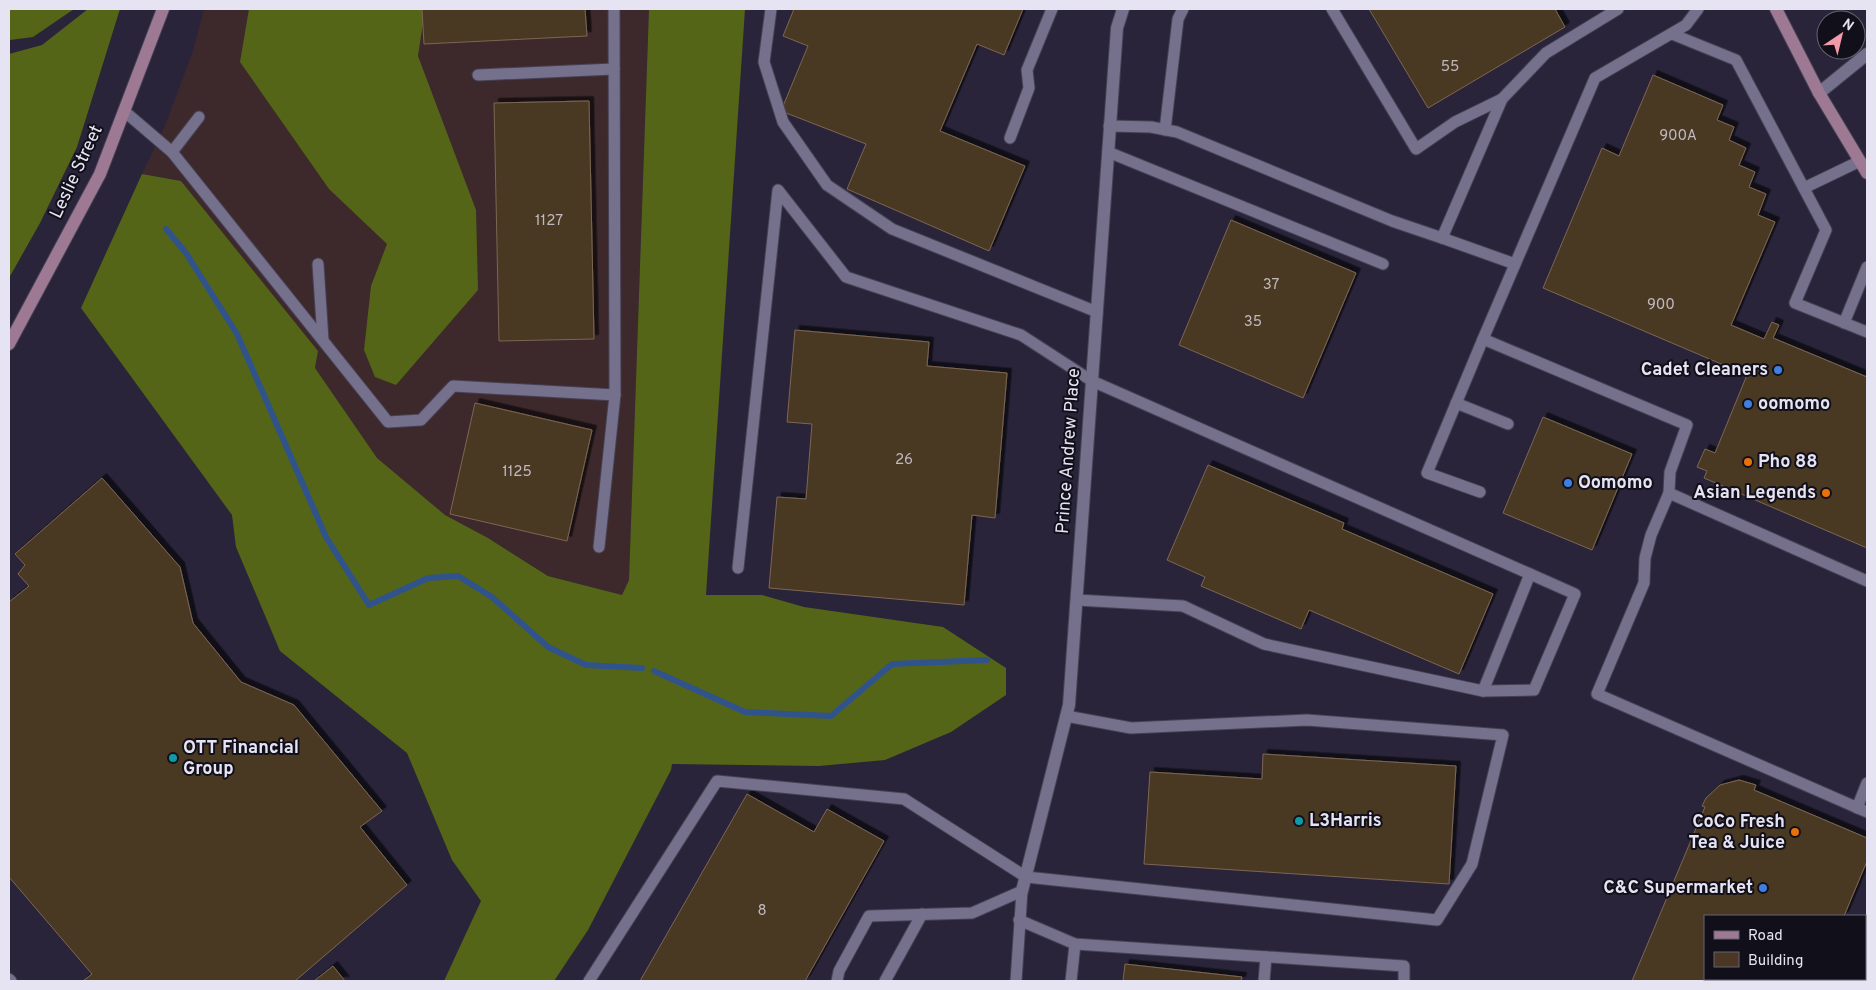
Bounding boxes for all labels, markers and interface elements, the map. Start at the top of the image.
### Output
north arrow [1816,10,1866,60]
text: N [1839,16,1857,35]
house number: 55 [1441,58,1459,77]
street label: Leslie Street [45,121,109,223]
house number: 900A [1659,127,1697,146]
house number: 1127 [535,212,563,231]
house number: 37 [1263,276,1280,295]
house number: 900 [1647,296,1675,315]
house number: 35 [1244,313,1262,332]
place label: Cadet Cleaners [1641,359,1768,382]
marker: Cadet Cleaners [1772,364,1784,376]
street label: Prince Andrew Place [1052,367,1086,535]
place label: oomomo [1758,393,1830,416]
marker: oomomo [1742,398,1754,410]
house number: 26 [895,451,913,470]
place label: Pho 88 [1758,451,1818,474]
marker: Pho 88 [1742,456,1754,468]
house number: 1125 [502,463,532,482]
place label: Oomomo [1578,472,1653,495]
marker: Oomomo [1562,477,1574,489]
place label: Asian Legends [1693,482,1816,505]
marker: Asian Legends [1820,487,1832,499]
place label: OTT Financial Group [183,737,299,781]
marker: OTT Financial Group [167,752,179,764]
place label: L3Harris [1309,810,1382,833]
place label: CoCo Fresh Tea & Juice [1688,811,1785,855]
marker: L3Harris [1293,815,1305,827]
marker: CoCo Fresh Tea & Juice [1789,826,1801,838]
place label: C&C Supermarket [1603,877,1753,900]
marker: C&C Supermarket [1757,882,1769,894]
house number: 8 [757,902,767,921]
legend [1704,915,1866,980]
text: Road [1748,927,1783,946]
text: Building [1748,952,1803,971]

